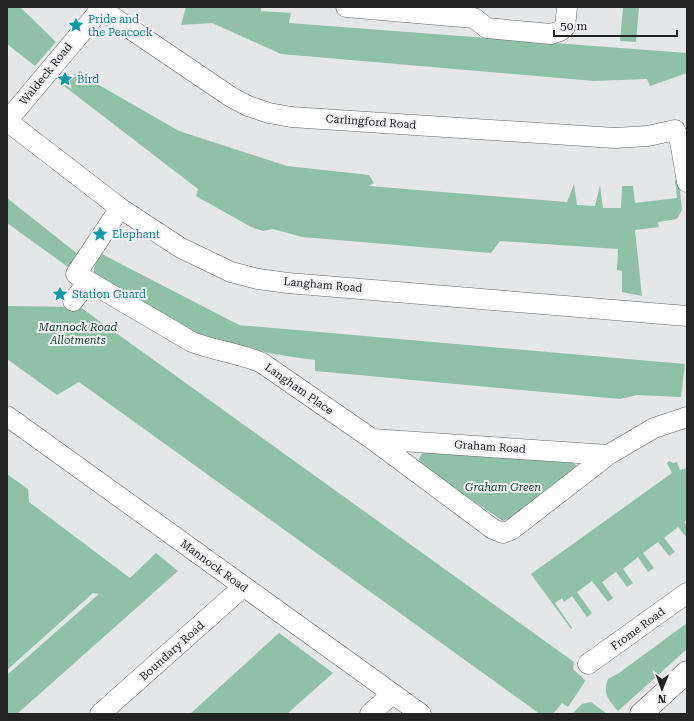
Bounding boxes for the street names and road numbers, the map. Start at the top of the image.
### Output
street label: Waldeck Road [17,40,75,108]
street label: Carlingford Road [325,112,417,132]
street label: Langham Road [283,275,363,295]
street label: Langham Place [262,361,336,417]
street label: Graham Road [454,438,526,456]
street label: Mannock Road [178,537,250,595]
street label: Frome Road [608,605,668,653]
street label: Boundary Road [137,619,207,683]

